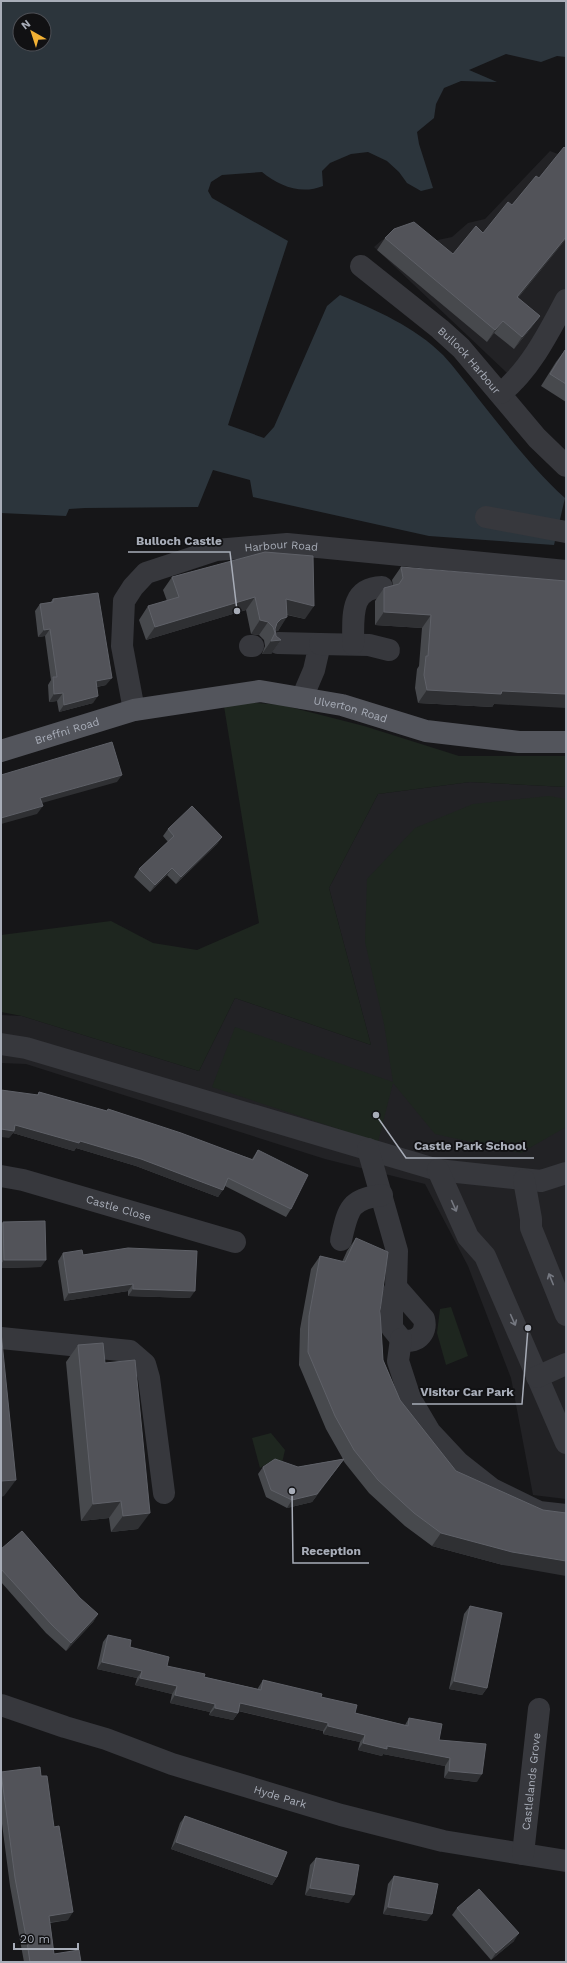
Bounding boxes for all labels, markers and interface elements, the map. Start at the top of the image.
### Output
north arrow [12,12,52,52]
text: N [19,17,33,32]
street label: Bullock Harbour [435,324,503,397]
callout: Bulloch Castle [128,528,230,552]
text: Bulloch Castle [136,534,222,548]
street label: Harbour Road [244,538,319,555]
street label: Ulverton Road [313,694,389,726]
street label: Breffni Road [33,715,101,747]
callout: Castle Park School [406,1134,534,1158]
text: Castle Park School [414,1139,526,1153]
street label: Castle Close [84,1193,153,1224]
one-way arrow [451,1199,458,1211]
one-way arrow [547,1273,555,1285]
one-way arrow [510,1314,517,1326]
callout: Visitor Car Park [412,1380,522,1404]
text: Visitor Car Park [420,1385,514,1399]
callout: Reception [293,1539,369,1563]
text: Reception [301,1544,361,1558]
street label: Castlelands Grove [520,1732,543,1831]
street label: Hyde Park [252,1783,308,1811]
scale bar [14,1925,78,1951]
text: 20 m [20,1932,50,1946]

